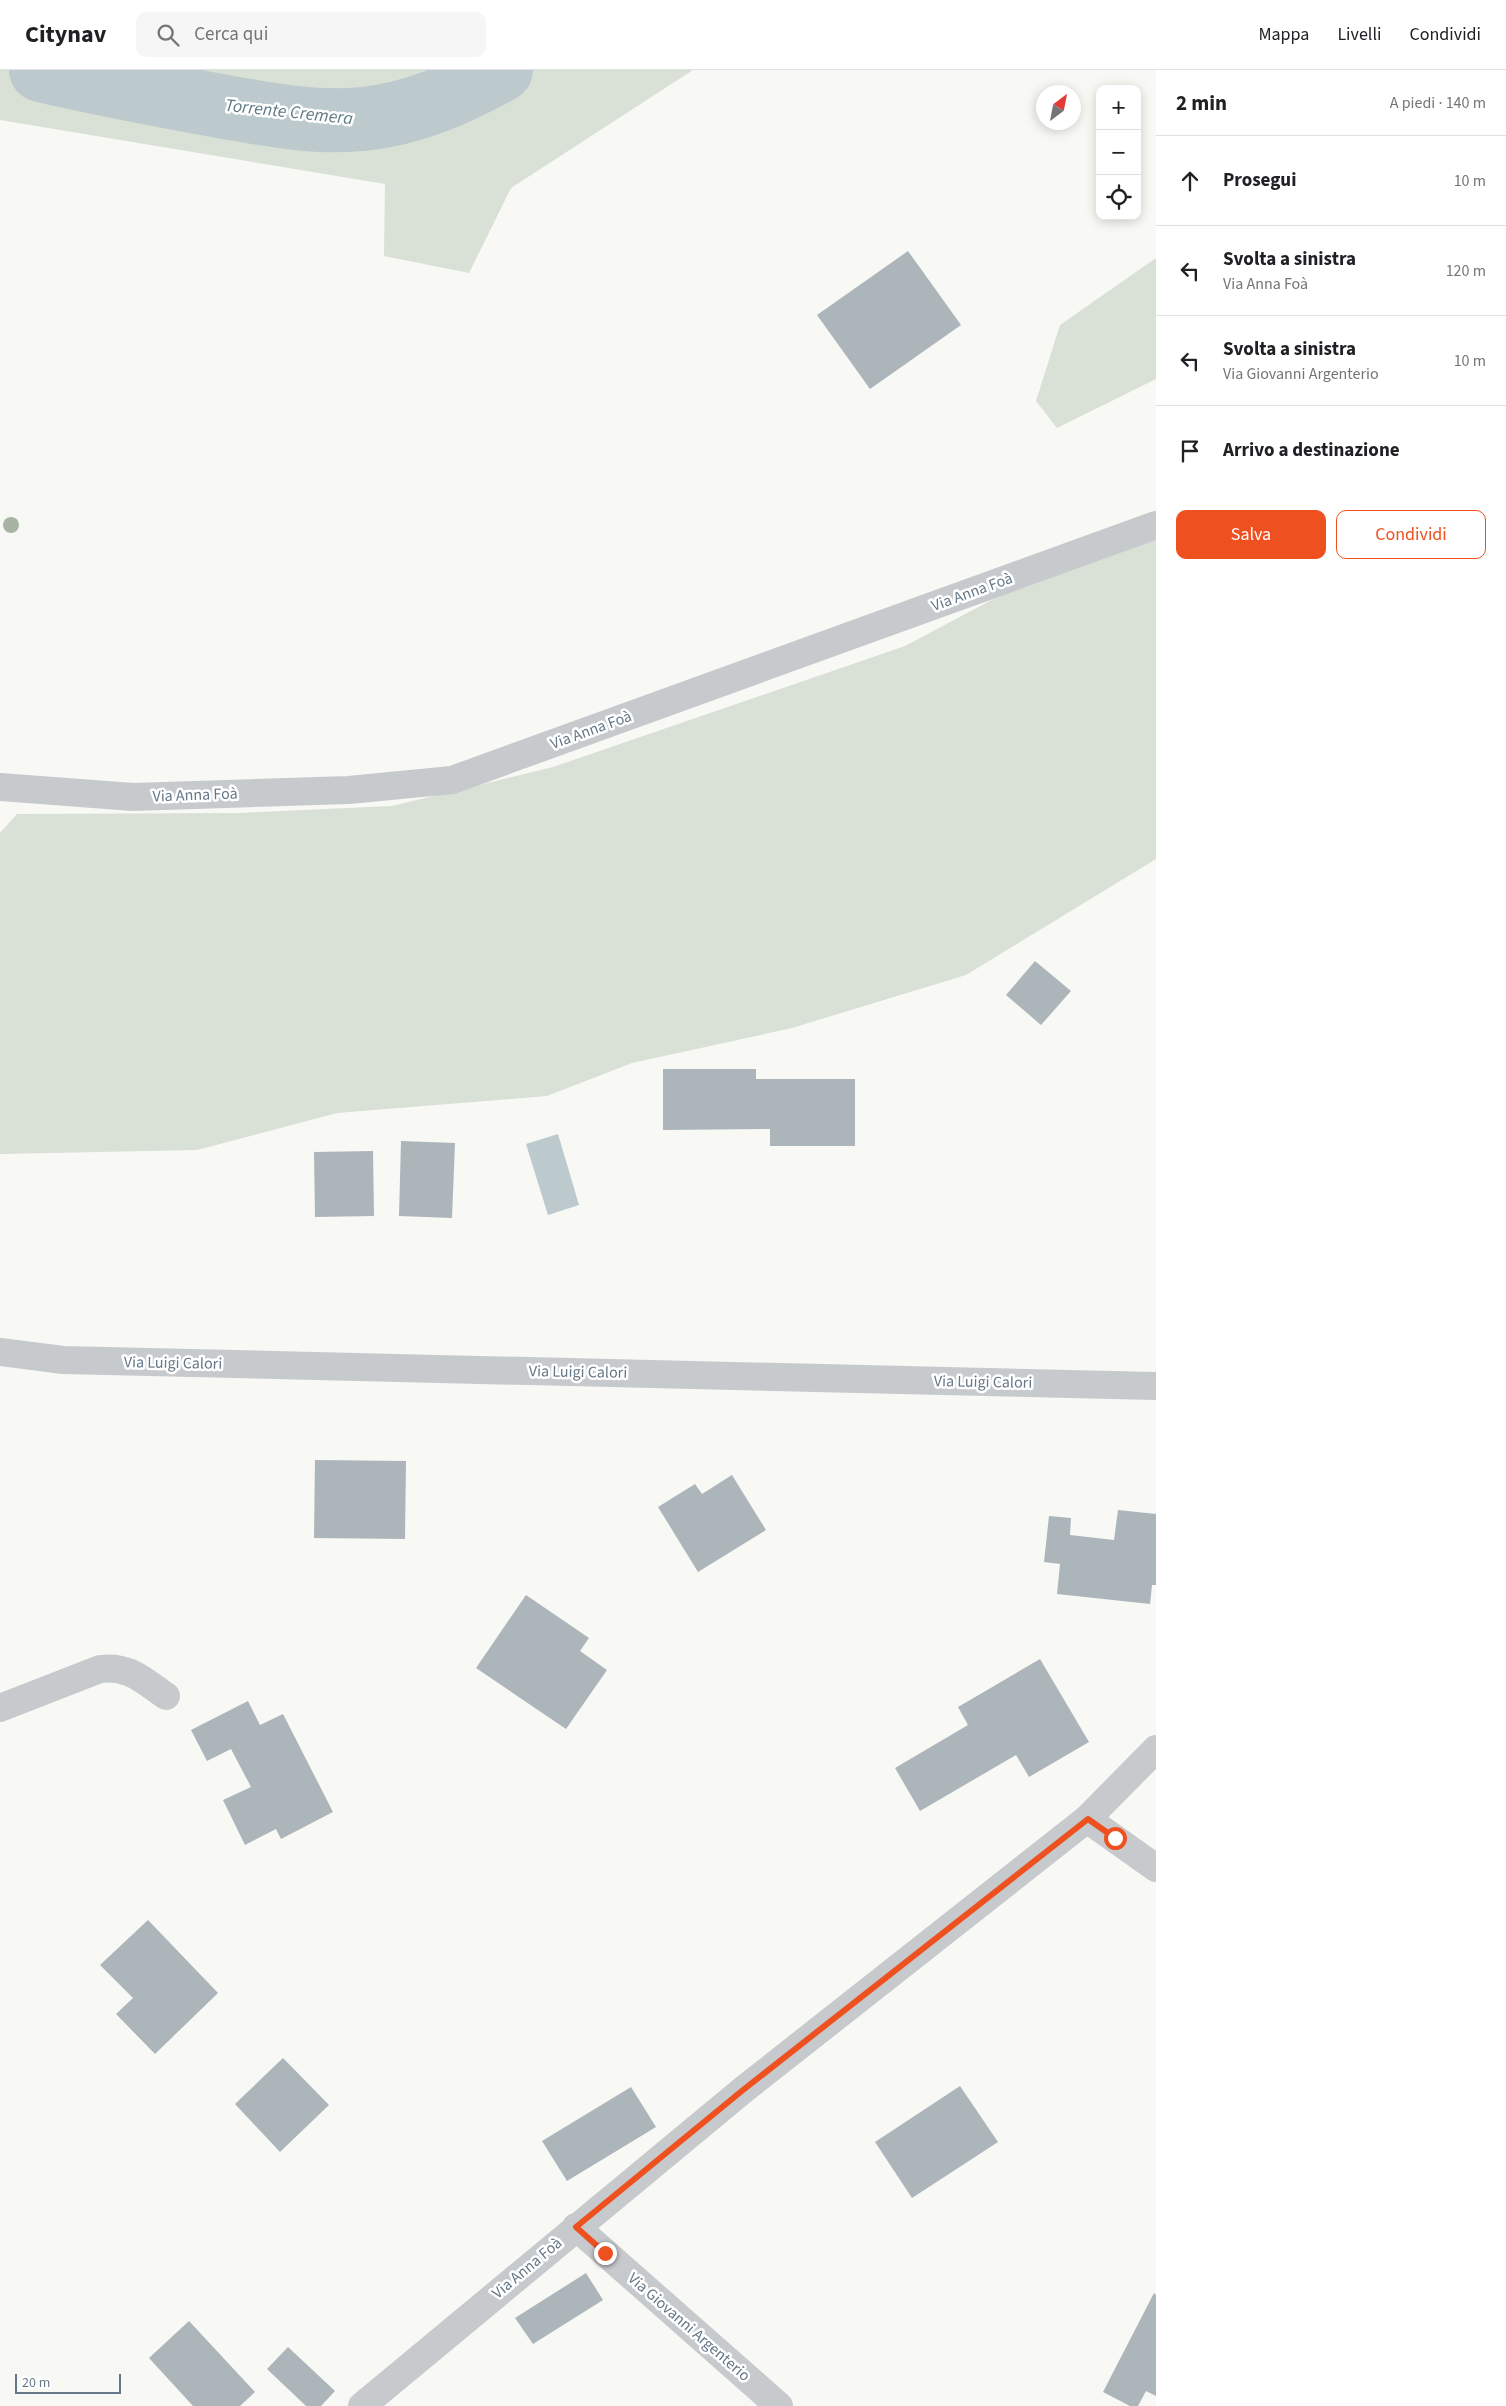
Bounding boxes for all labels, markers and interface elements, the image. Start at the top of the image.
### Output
search box [136,12,486,57]
text: Citynav [25,17,106,52]
icon: search [154,21,182,49]
text: Cerca qui [194,21,268,48]
text: Mappa [1258,22,1309,47]
text: Livelli [1337,22,1381,47]
text: Condividi [1409,22,1481,47]
north arrow [1036,85,1081,130]
map controls [1096,85,1141,220]
button: + [1096,85,1141,130]
text: 2 min [1176,88,1227,118]
text: A piedi · 140 m [1390,92,1486,114]
water label: Torrente Cremera [224,93,354,131]
button: − [1096,130,1141,175]
icon: ahead [1176,167,1204,195]
text: Prosegui [1223,167,1296,194]
text: 10 m [1454,170,1486,192]
button: locate [1096,175,1141,220]
text: Svolta a sinistra [1223,246,1356,273]
icon: left [1176,257,1204,285]
text: 120 m [1446,260,1486,282]
text: Via Anna Foà [1223,273,1308,295]
text: Svolta a sinistra [1223,336,1356,363]
icon: left [1176,347,1204,375]
text: 10 m [1454,350,1486,372]
text: Via Giovanni Argenterio [1223,363,1379,385]
icon: arrive [1176,437,1204,465]
text: Arrivo a destinazione [1223,437,1400,464]
button: Salva [1176,510,1326,559]
button: Condividi [1336,510,1486,559]
street label: Via Anna Foà [928,567,1016,617]
street label: Via Anna Foà [547,705,635,755]
street label: Via Anna Foà [152,783,238,807]
street label: Via Luigi Calori [124,1351,222,1375]
street label: Via Luigi Calori [529,1360,627,1384]
street label: Via Luigi Calori [934,1370,1032,1394]
route start [1104,1827,1127,1850]
street label: Via Anna Foà [487,2232,567,2304]
route end [594,2242,617,2265]
street label: Via Giovanni Argenterio [623,2268,755,2386]
scale bar [15,2371,121,2394]
text: 20 m [22,2373,50,2393]

